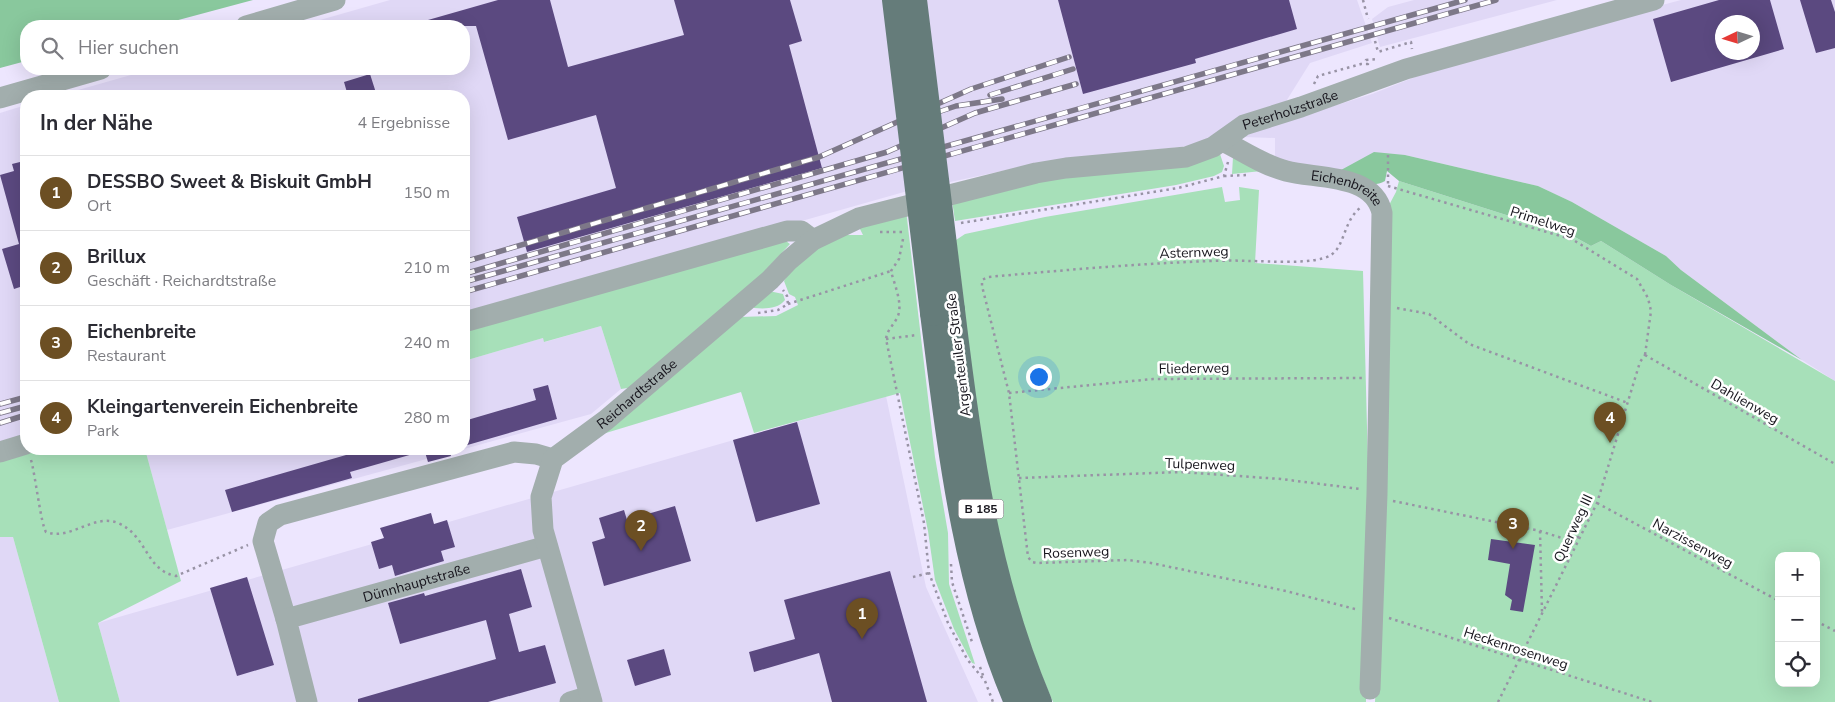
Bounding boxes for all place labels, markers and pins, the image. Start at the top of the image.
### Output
pin: 4 [1594,402,1626,443]
pin: 3 [1497,508,1529,549]
pin: 2 [625,510,657,551]
pin: 1 [846,598,878,639]

